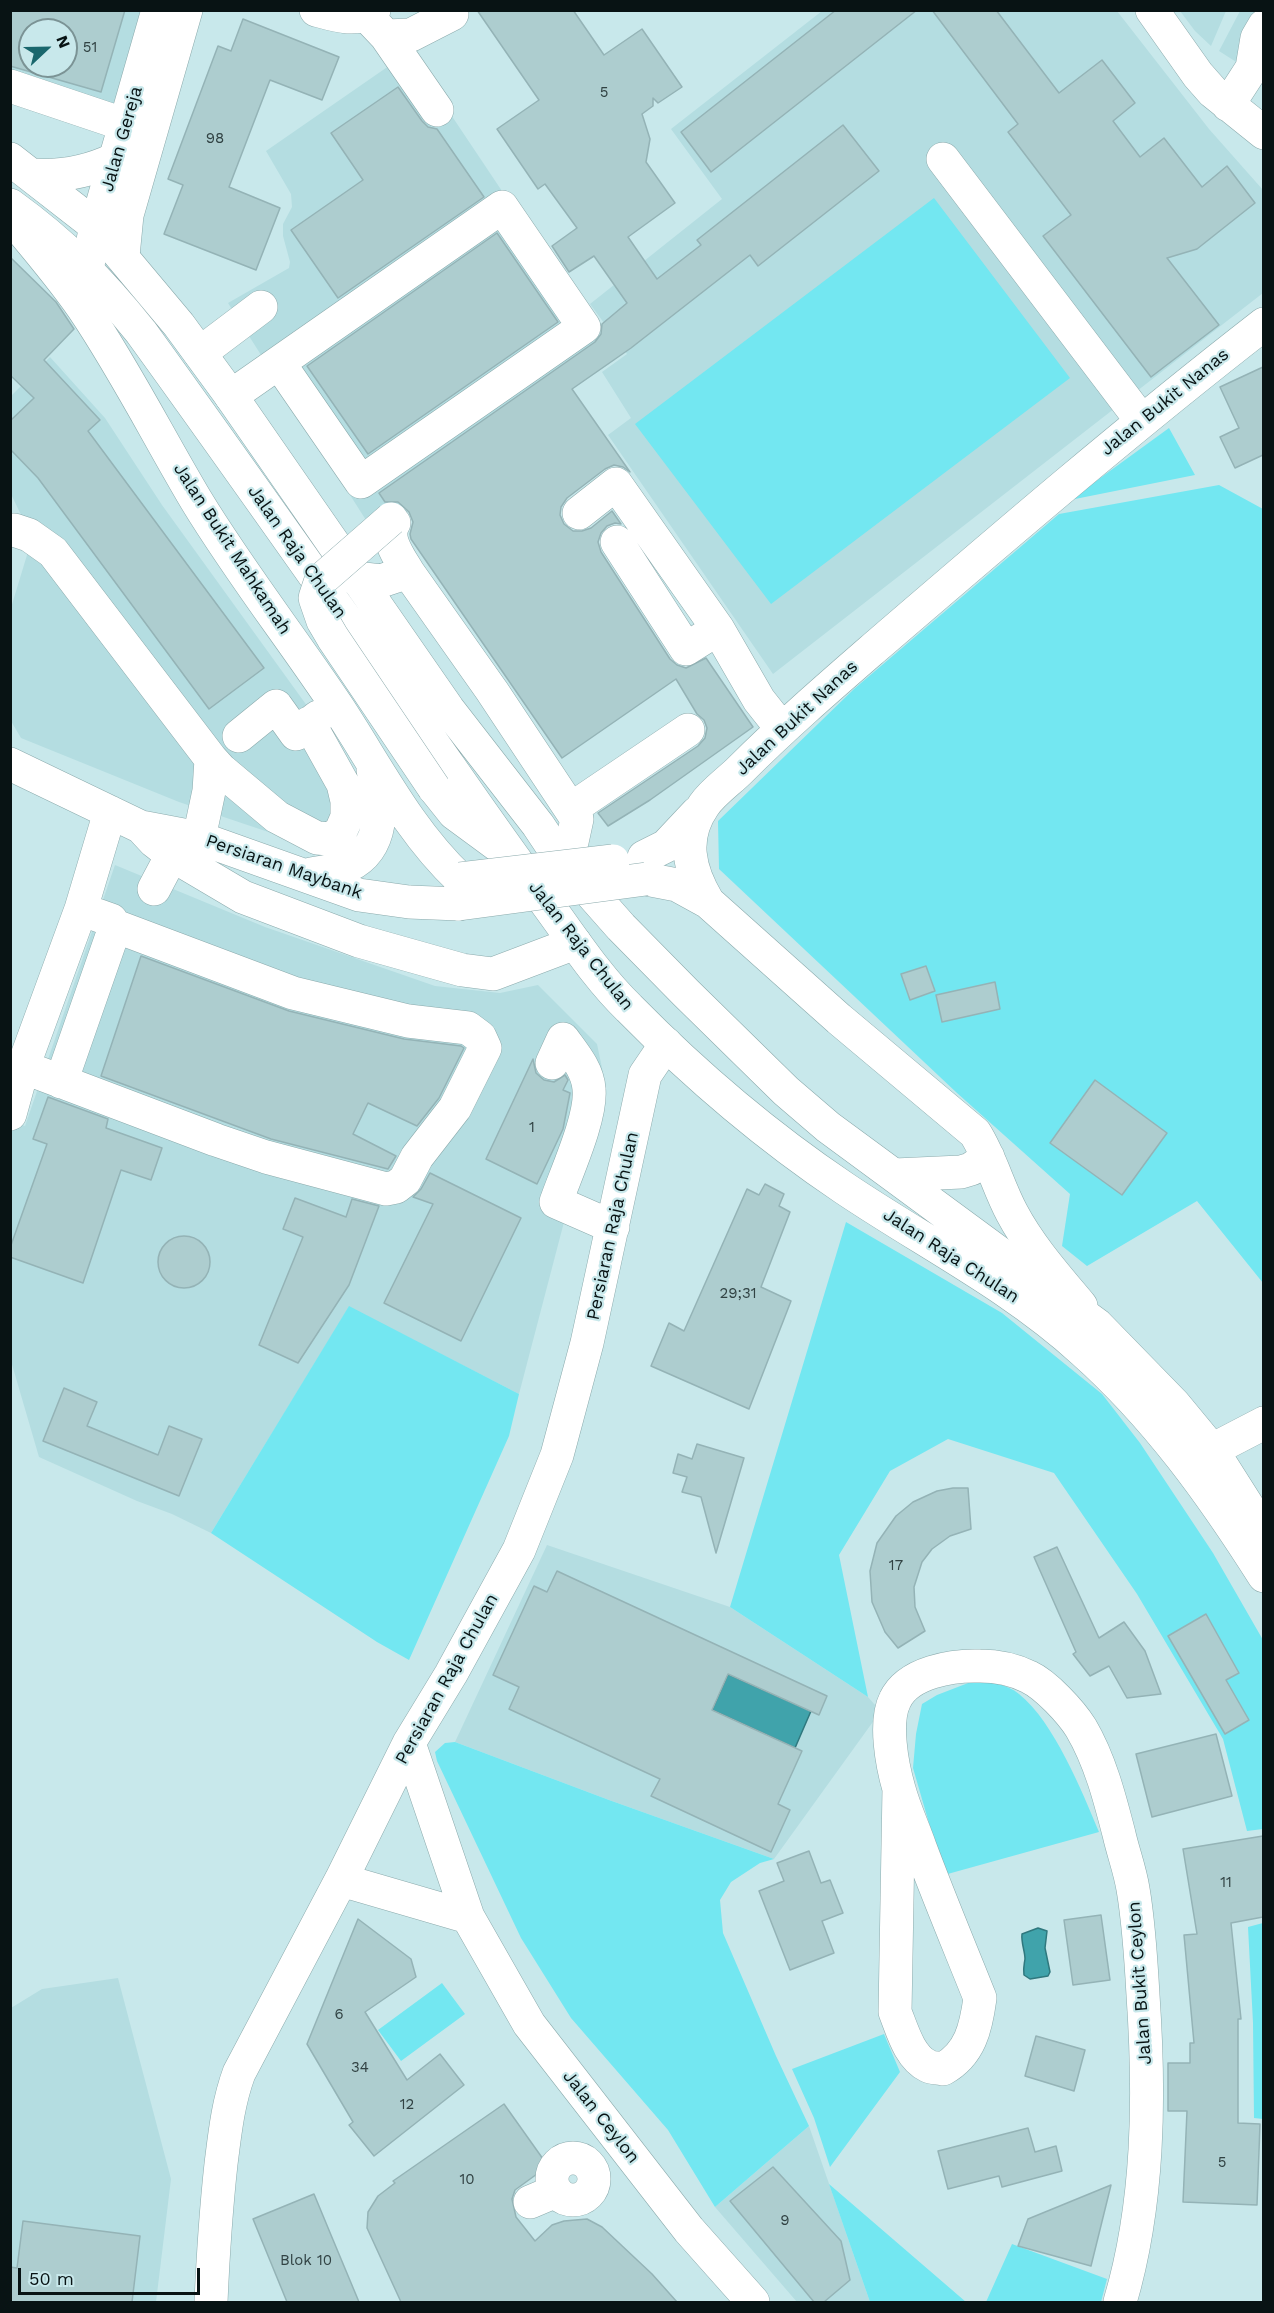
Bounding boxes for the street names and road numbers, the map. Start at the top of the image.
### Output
street label: Jalan Gereja [97,84,147,194]
street label: Jalan Bukit Nanas [1097,344,1233,460]
street label: Jalan Bukit Mahkamah [169,459,295,639]
street label: Jalan Raja Chulan [243,481,351,623]
street label: Jalan Bukit Nanas [732,656,862,780]
street label: Persiaran Maybank [203,830,365,904]
street label: Jalan Raja Chulan [524,877,638,1015]
street label: Persiaran Raja Chulan [582,1130,644,1322]
street label: Jalan Raja Chulan [879,1204,1023,1308]
street label: Persiaran Raja Chulan [391,1590,503,1768]
street label: Jalan Bukit Ceylon [1124,1901,1156,2065]
street label: Jalan Ceylon [558,2066,644,2168]

